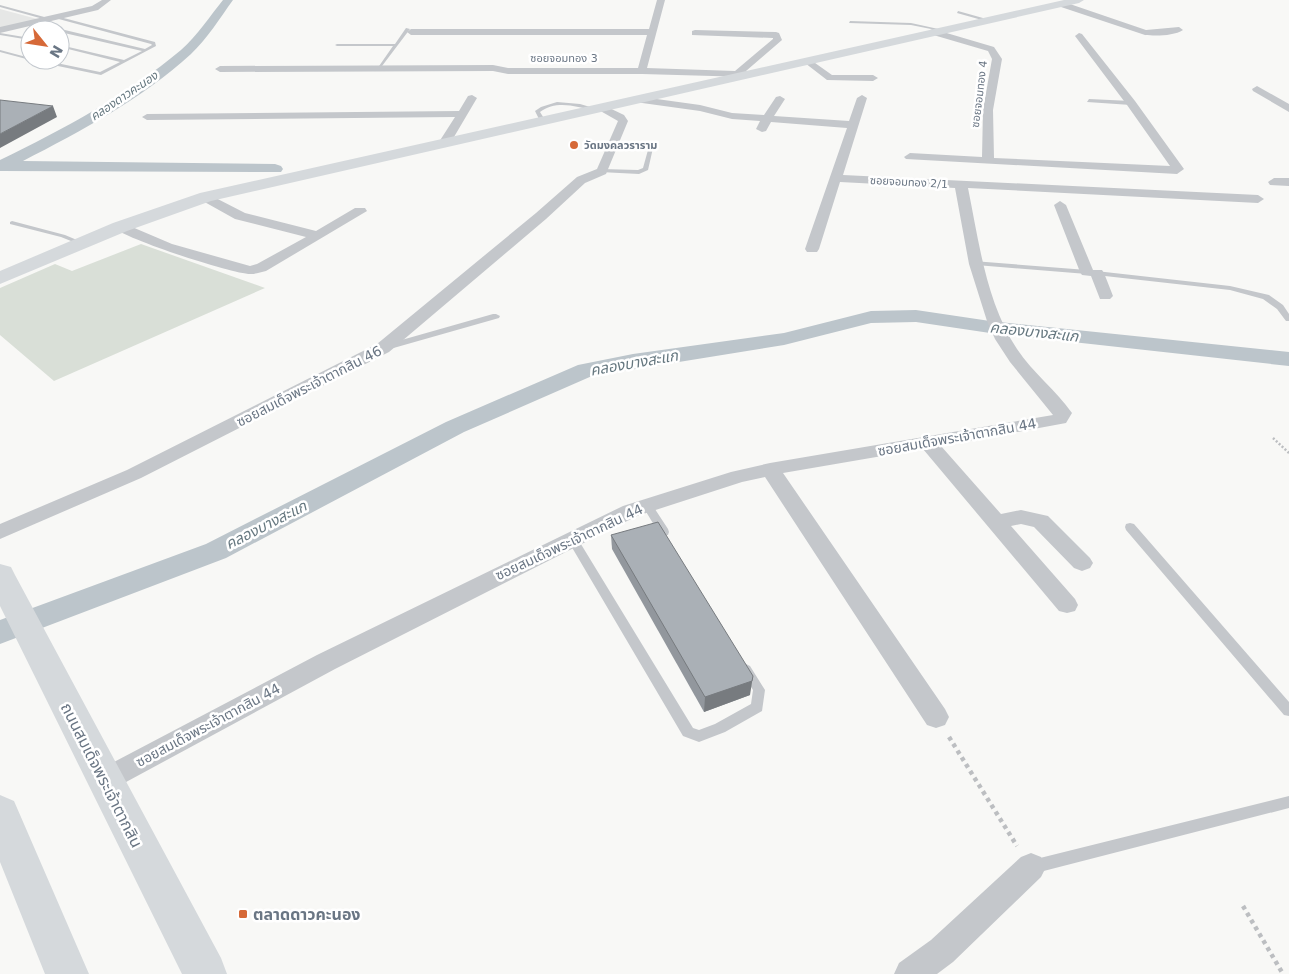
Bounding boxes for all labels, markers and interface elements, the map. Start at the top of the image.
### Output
north arrow [20,20,70,70]
text: N [46,42,66,61]
street label: ซอยจอมทอง 3 [530,52,598,65]
street label: ซอยจอมทอง 4 [969,60,990,128]
water label: คลองดาวคะนอง [88,68,161,124]
marker: วัดมงคลวราราม [568,139,580,151]
place label: วัดมงคลวราราม [584,139,657,152]
street label: ซอยจอมทอง 2/1 [870,174,948,191]
water label: คลองบางสะแก [989,318,1080,346]
street label: ซอยสมเด็จพระเจ้าตากสิน 46 [234,342,384,430]
water label: คลองบางสะแก [589,346,680,380]
street label: ซอยสมเด็จพระเจ้าตากสิน 44 [876,415,1038,459]
water label: คลองบางสะแก [222,496,311,553]
street label: ซอยสมเด็จพระเจ้าตากสิน 44 [493,501,645,583]
street label: ซอยสมเด็จพระเจ้าตากสิน 44 [133,680,283,770]
street label: ถนนสมเด็จพระเจ้าตากสิน [57,700,146,851]
place label: ตลาดดาวคะนอง [253,905,361,924]
marker: ตลาดดาวคะนอง [237,908,249,920]

